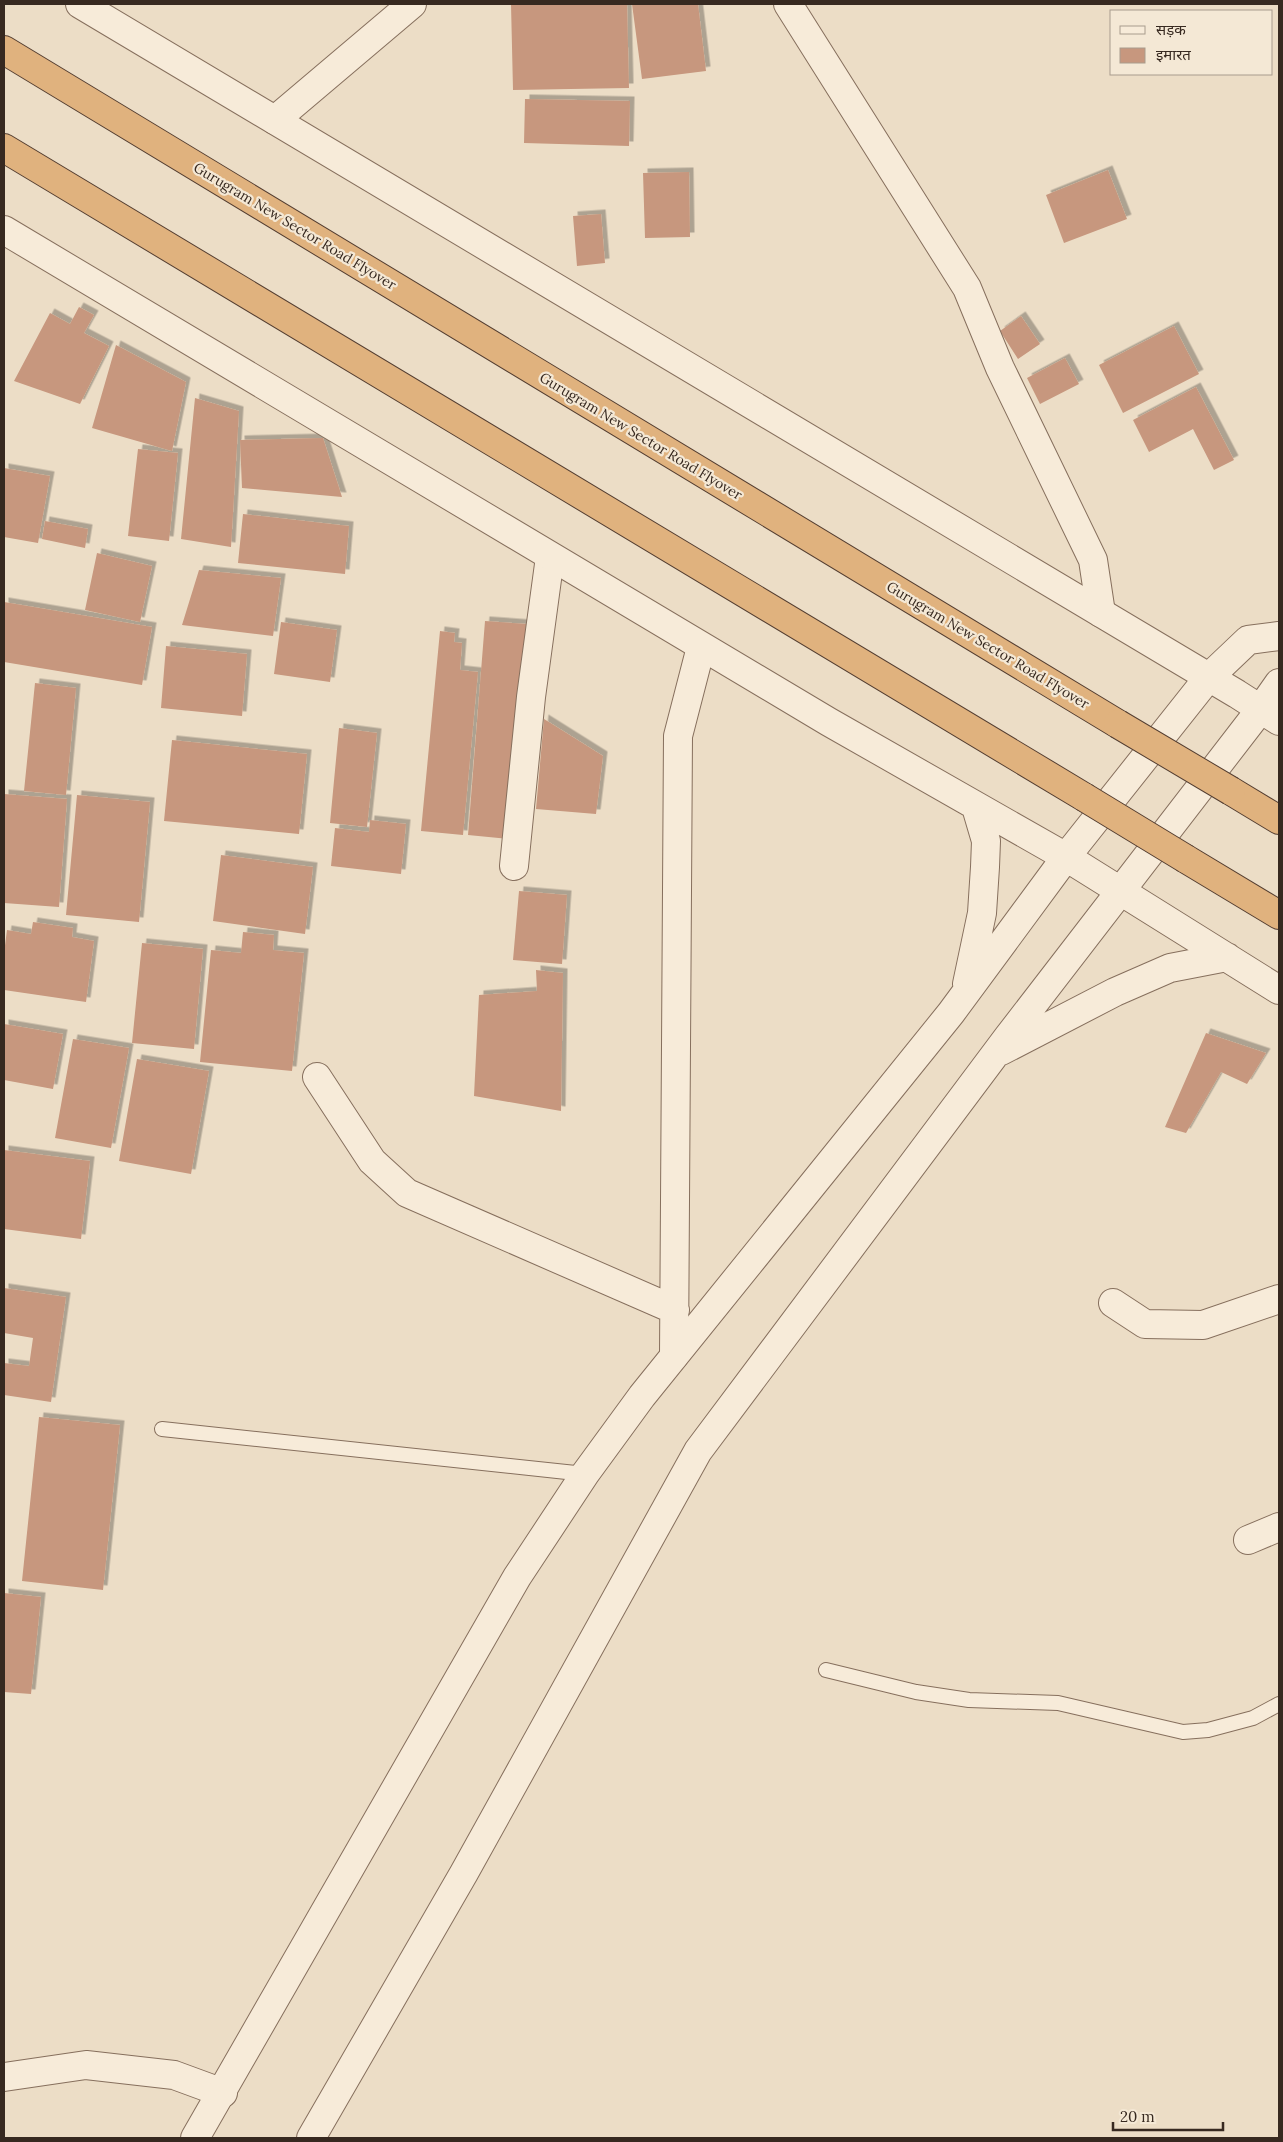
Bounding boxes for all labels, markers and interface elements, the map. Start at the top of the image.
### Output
legend [1110,10,1273,75]
text: सड़क [1156,20,1186,39]
text: इमारत [1156,45,1191,64]
street label: Gurugram New Sector Road Flyover [190,158,400,294]
street label: Gurugram New Sector Road Flyover [536,368,746,504]
street label: Gurugram New Sector Road Flyover [883,577,1093,713]
scale bar [1113,2100,1223,2132]
text: 20 m [1120,2107,1155,2126]

